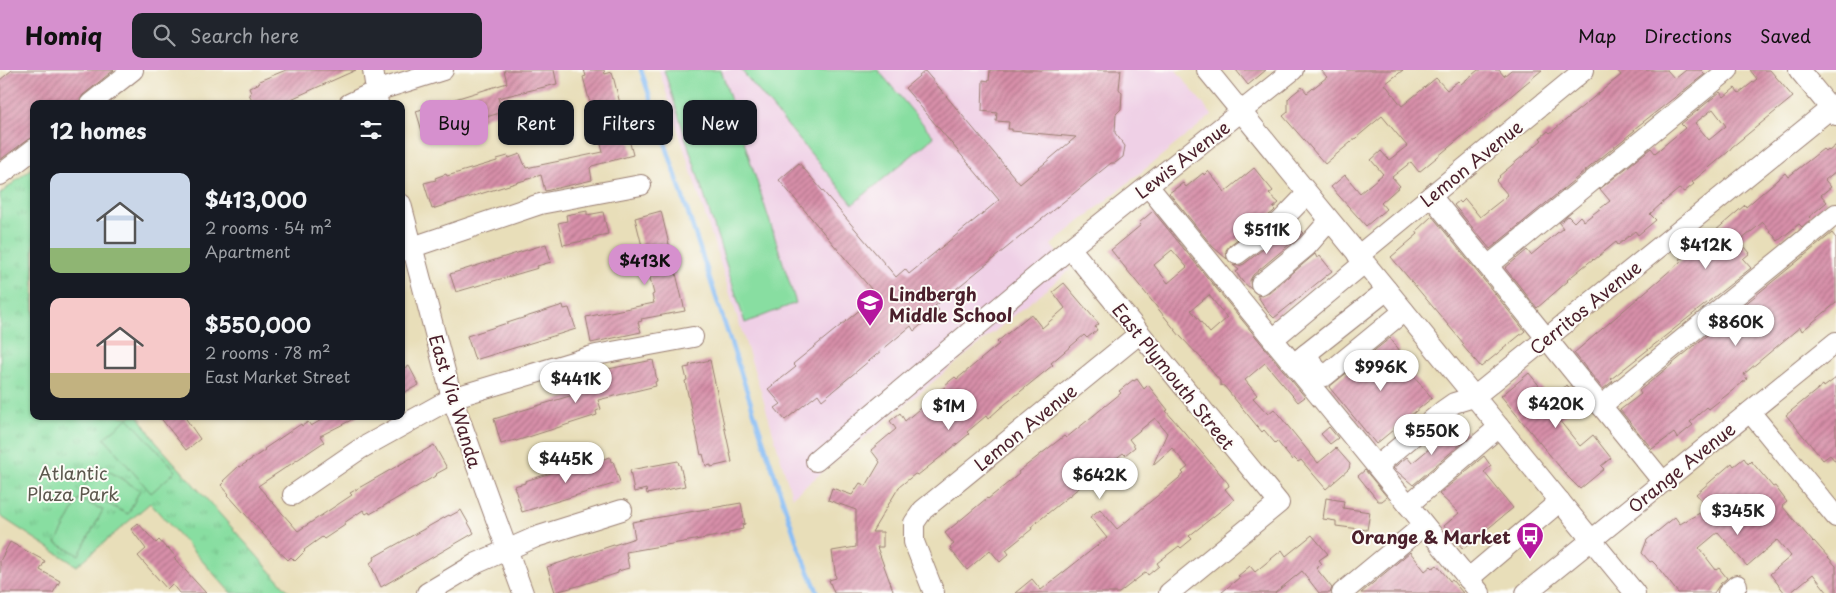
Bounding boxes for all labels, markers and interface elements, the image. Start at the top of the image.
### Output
search box [132,13,482,58]
text: Homiq [25,17,102,53]
icon: search [150,21,178,49]
text: Search here [190,21,299,49]
text: Map [1578,22,1616,49]
text: Directions [1644,22,1732,49]
text: Saved [1760,22,1811,49]
chip: Buy [420,100,488,145]
chip: Rent [498,100,574,145]
chip: Filters [584,100,673,145]
chip: New [683,100,757,145]
street label: Lewis Avenue [1129,113,1235,205]
street label: Lemon Avenue [1414,113,1528,213]
text: 12 homes [50,114,147,146]
icon: filters [357,116,385,144]
text: $413,000 [205,183,307,215]
icon: home [90,193,150,253]
pin: $511K [1232,212,1302,255]
text: 2 rooms · 54 m² [205,215,332,239]
text: $511K [1244,217,1290,241]
pin: $412K [1671,228,1741,270]
text: $412K [1680,232,1732,256]
text: Apartment [205,239,290,263]
pin: $413K [610,244,680,286]
text: $413K [620,248,670,272]
street label: Cerritos Avenue [1523,253,1647,361]
place label: Lindbergh Middle School [889,280,1012,328]
school or university icon: Lindbergh Middle School [855,288,885,327]
street label: East Plymouth Street [1106,297,1242,455]
pin: $860K [1701,304,1771,347]
text: $550,000 [205,308,311,340]
text: $860K [1708,309,1764,333]
icon: home [90,318,150,378]
street label: East Via Wanda [423,331,489,471]
text: 2 rooms · 78 m² [205,340,331,364]
pin: $996K [1346,350,1416,392]
text: $996K [1355,354,1407,378]
pin: $441K [541,362,611,404]
text: East Market Street [205,364,350,388]
text: $441K [551,366,601,390]
street label: Lemon Avenue [968,377,1082,477]
pin: $420K [1521,386,1591,429]
pin: $1M [925,388,973,431]
text: $420K [1528,391,1584,415]
text: $1M [933,393,965,417]
pin: $550K [1397,414,1467,456]
street label: Orange Avenue [1621,415,1741,519]
text: $550K [1405,418,1459,442]
pin: $445K [531,442,601,484]
text: $445K [539,446,593,470]
pin: $642K [1065,458,1135,500]
park label: Atlantic Plaza Park [27,459,119,507]
text: $642K [1073,462,1127,486]
pin: $345K [1703,494,1773,536]
text: $345K [1711,498,1765,522]
bus stop icon: Orange & Market [1515,521,1545,560]
place label: Orange & Market [1351,523,1511,550]

